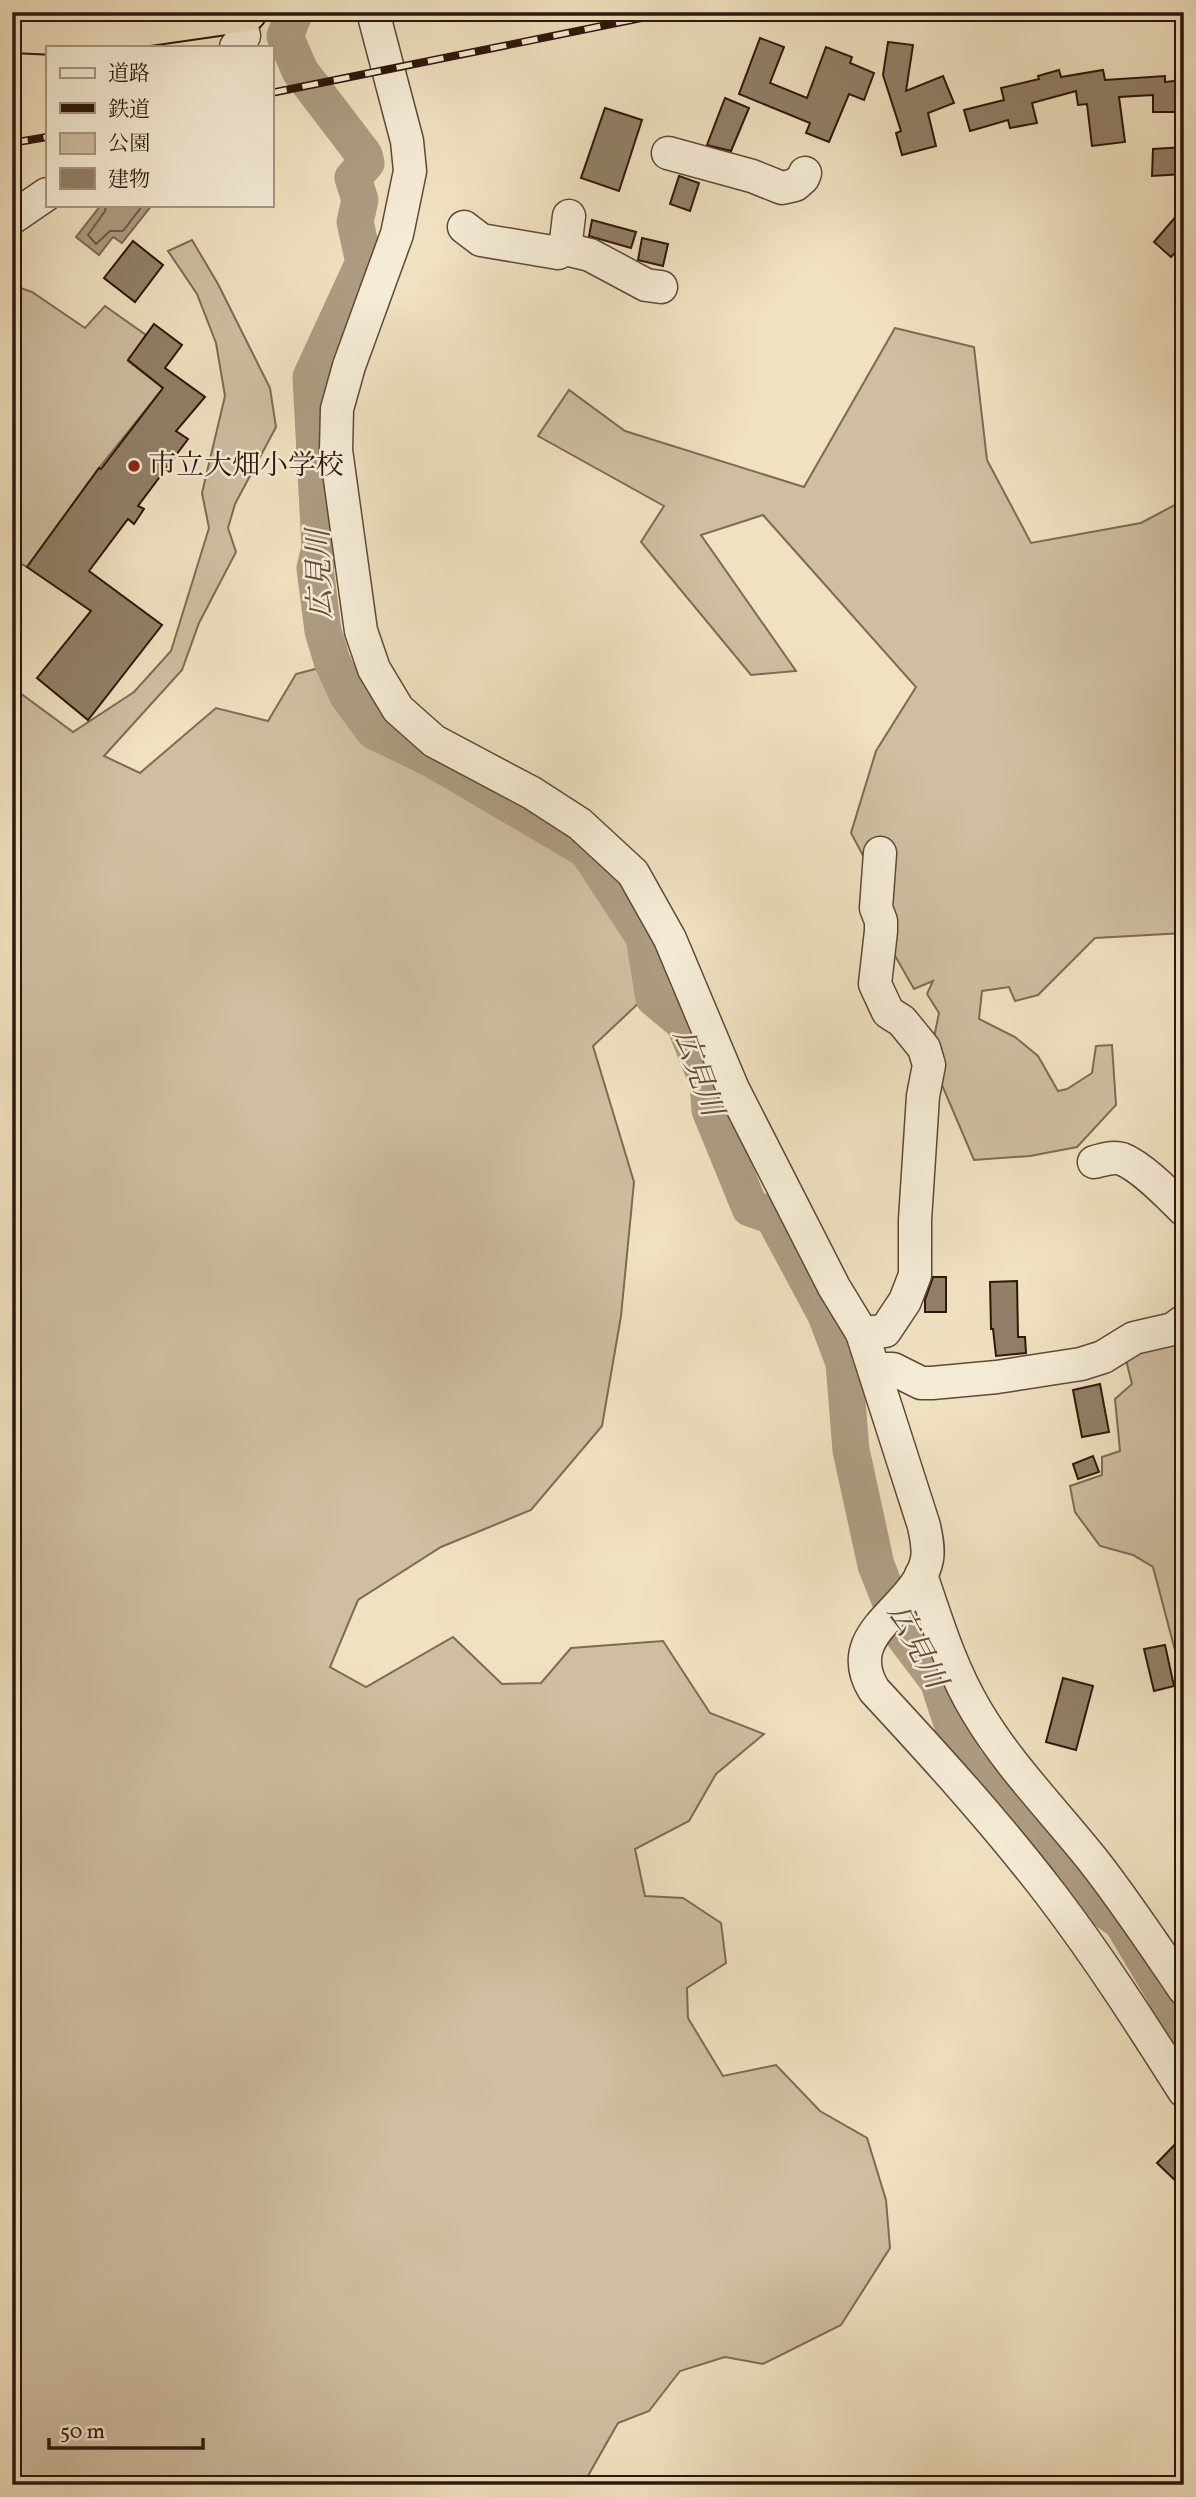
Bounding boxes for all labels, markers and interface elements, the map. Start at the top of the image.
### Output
legend [46,46,273,206]
text: 道路 [108,60,150,89]
text: 鉄道 [108,96,150,125]
text: 公園 [108,130,150,159]
text: 建物 [108,166,150,195]
place label: 市立大畑小学校 [148,447,344,486]
marker: 市立大畑小学校 [126,458,142,474]
water label: 広見川 [298,525,344,620]
water label: 広見川 [662,1024,733,1125]
water label: 広見川 [876,1597,957,1699]
scale bar [49,2406,203,2450]
text: 50 m [60,2418,105,2447]

